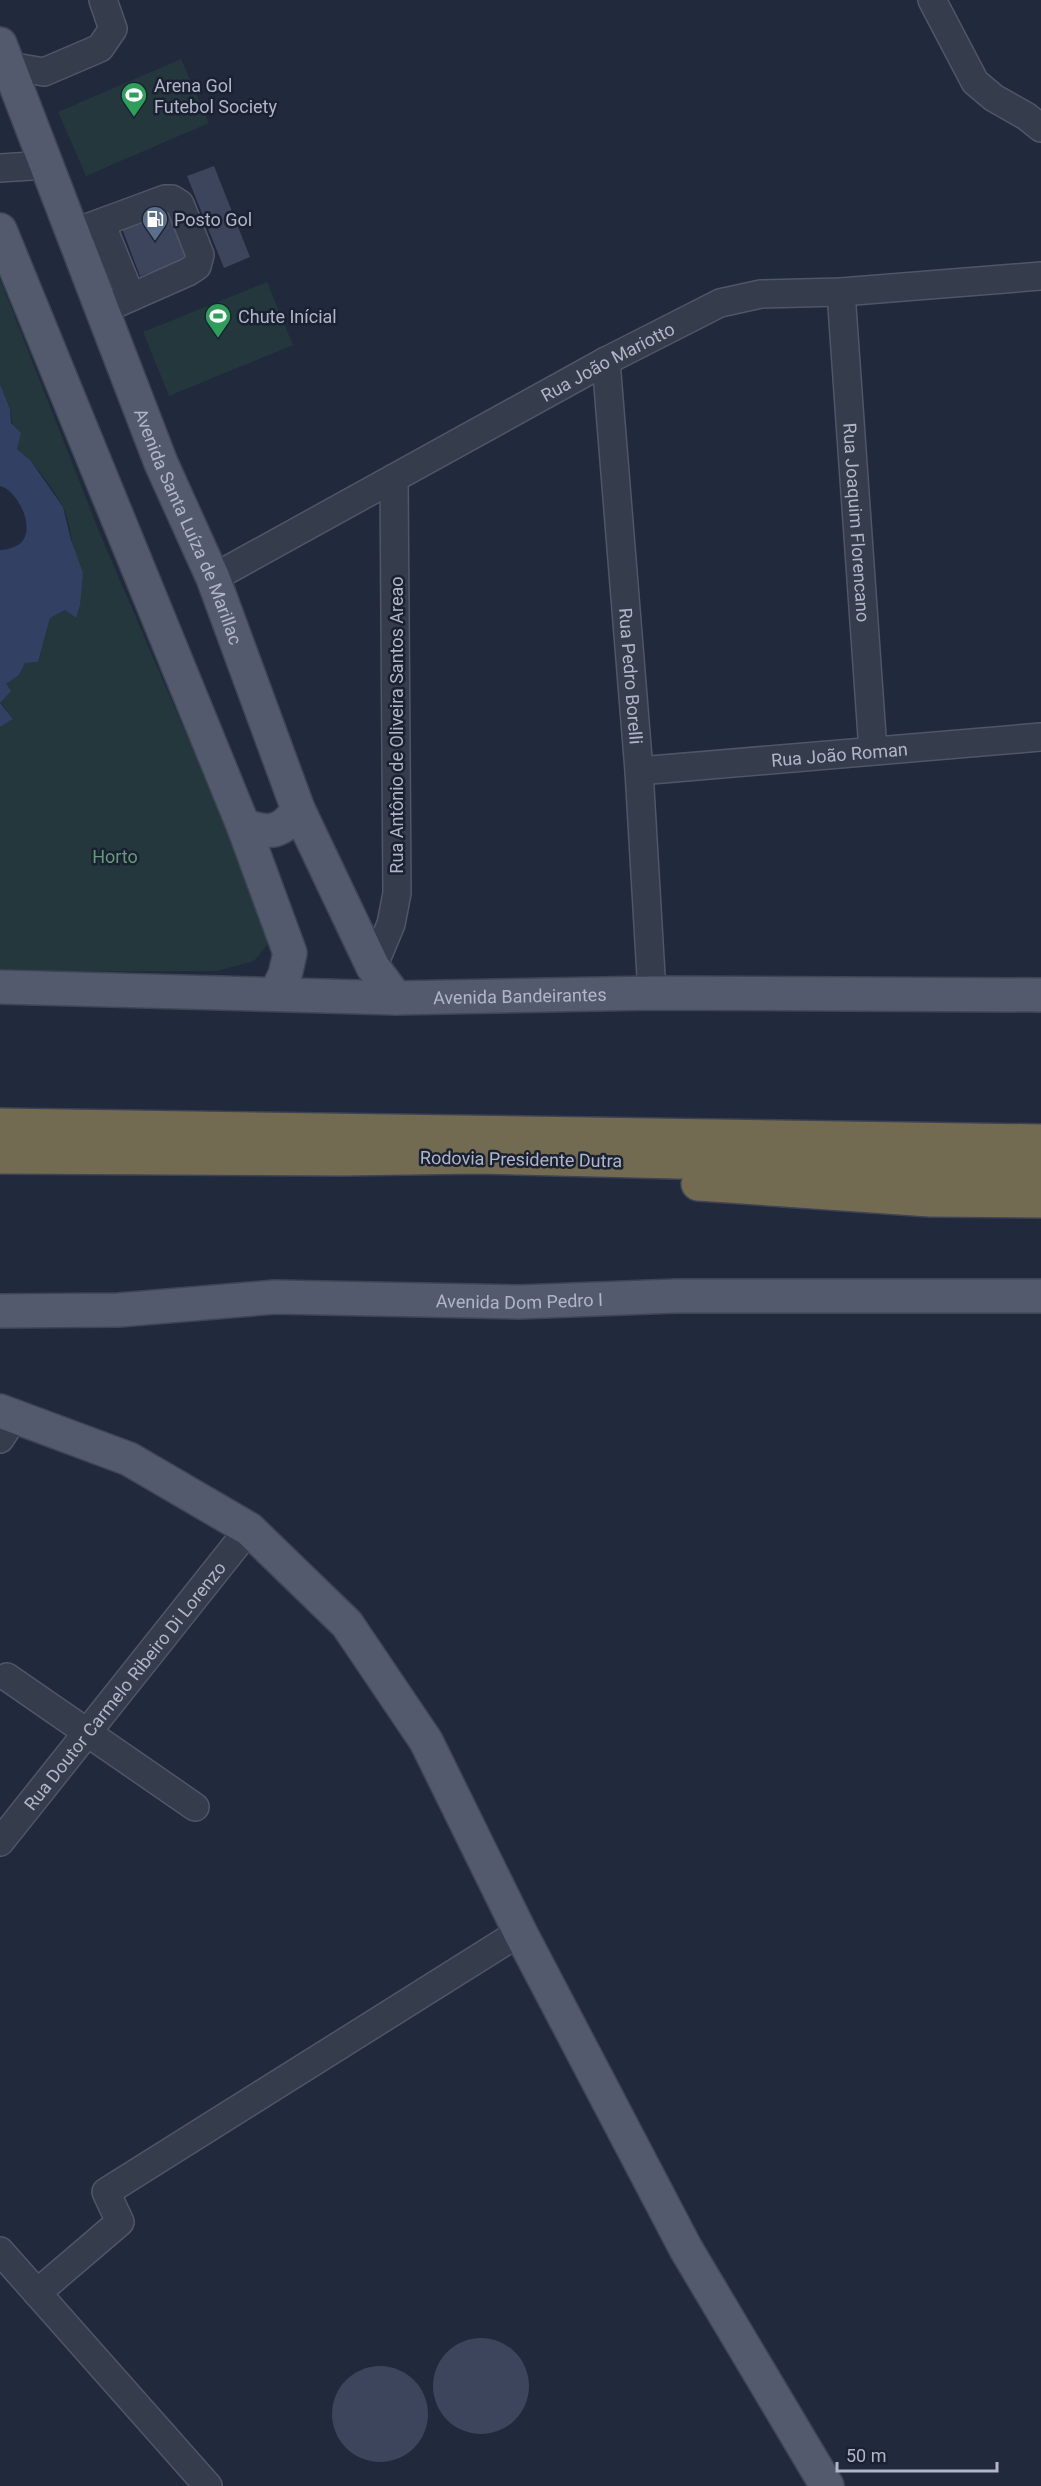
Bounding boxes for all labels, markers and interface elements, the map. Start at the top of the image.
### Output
place label: Arena Gol Futebol Society [154,75,278,117]
sports icon: Arena Gol Futebol Society [119,80,149,118]
fuel station icon: Posto Gol [140,204,170,242]
place label: Posto Gol [174,209,252,230]
sports icon: Chute Inícial [203,301,233,339]
place label: Chute Inícial [238,306,337,327]
street label: Rua João Mariotto [537,318,678,405]
street label: Avenida Santa Luíza de Marillac [130,405,247,647]
street label: Rua Joaquim Florencano [840,422,874,623]
street label: Rua Antônio de Oliveira Santos Areao [386,576,407,874]
street label: Rua Pedro Borelli [615,607,647,745]
street label: Rua João Roman [770,738,908,770]
park label: Horto [92,846,138,867]
street label: Avenida Bandeirantes [433,983,607,1008]
street label: Rodovia Presidente Dutra [420,1147,622,1171]
street label: Avenida Dom Pedro I [436,1288,603,1313]
street label: Rua Doutor Carmelo Ribeiro Di Lorenzo [19,1557,230,1814]
scale bar [837,2435,998,2473]
text: 50 m [846,2445,886,2466]

